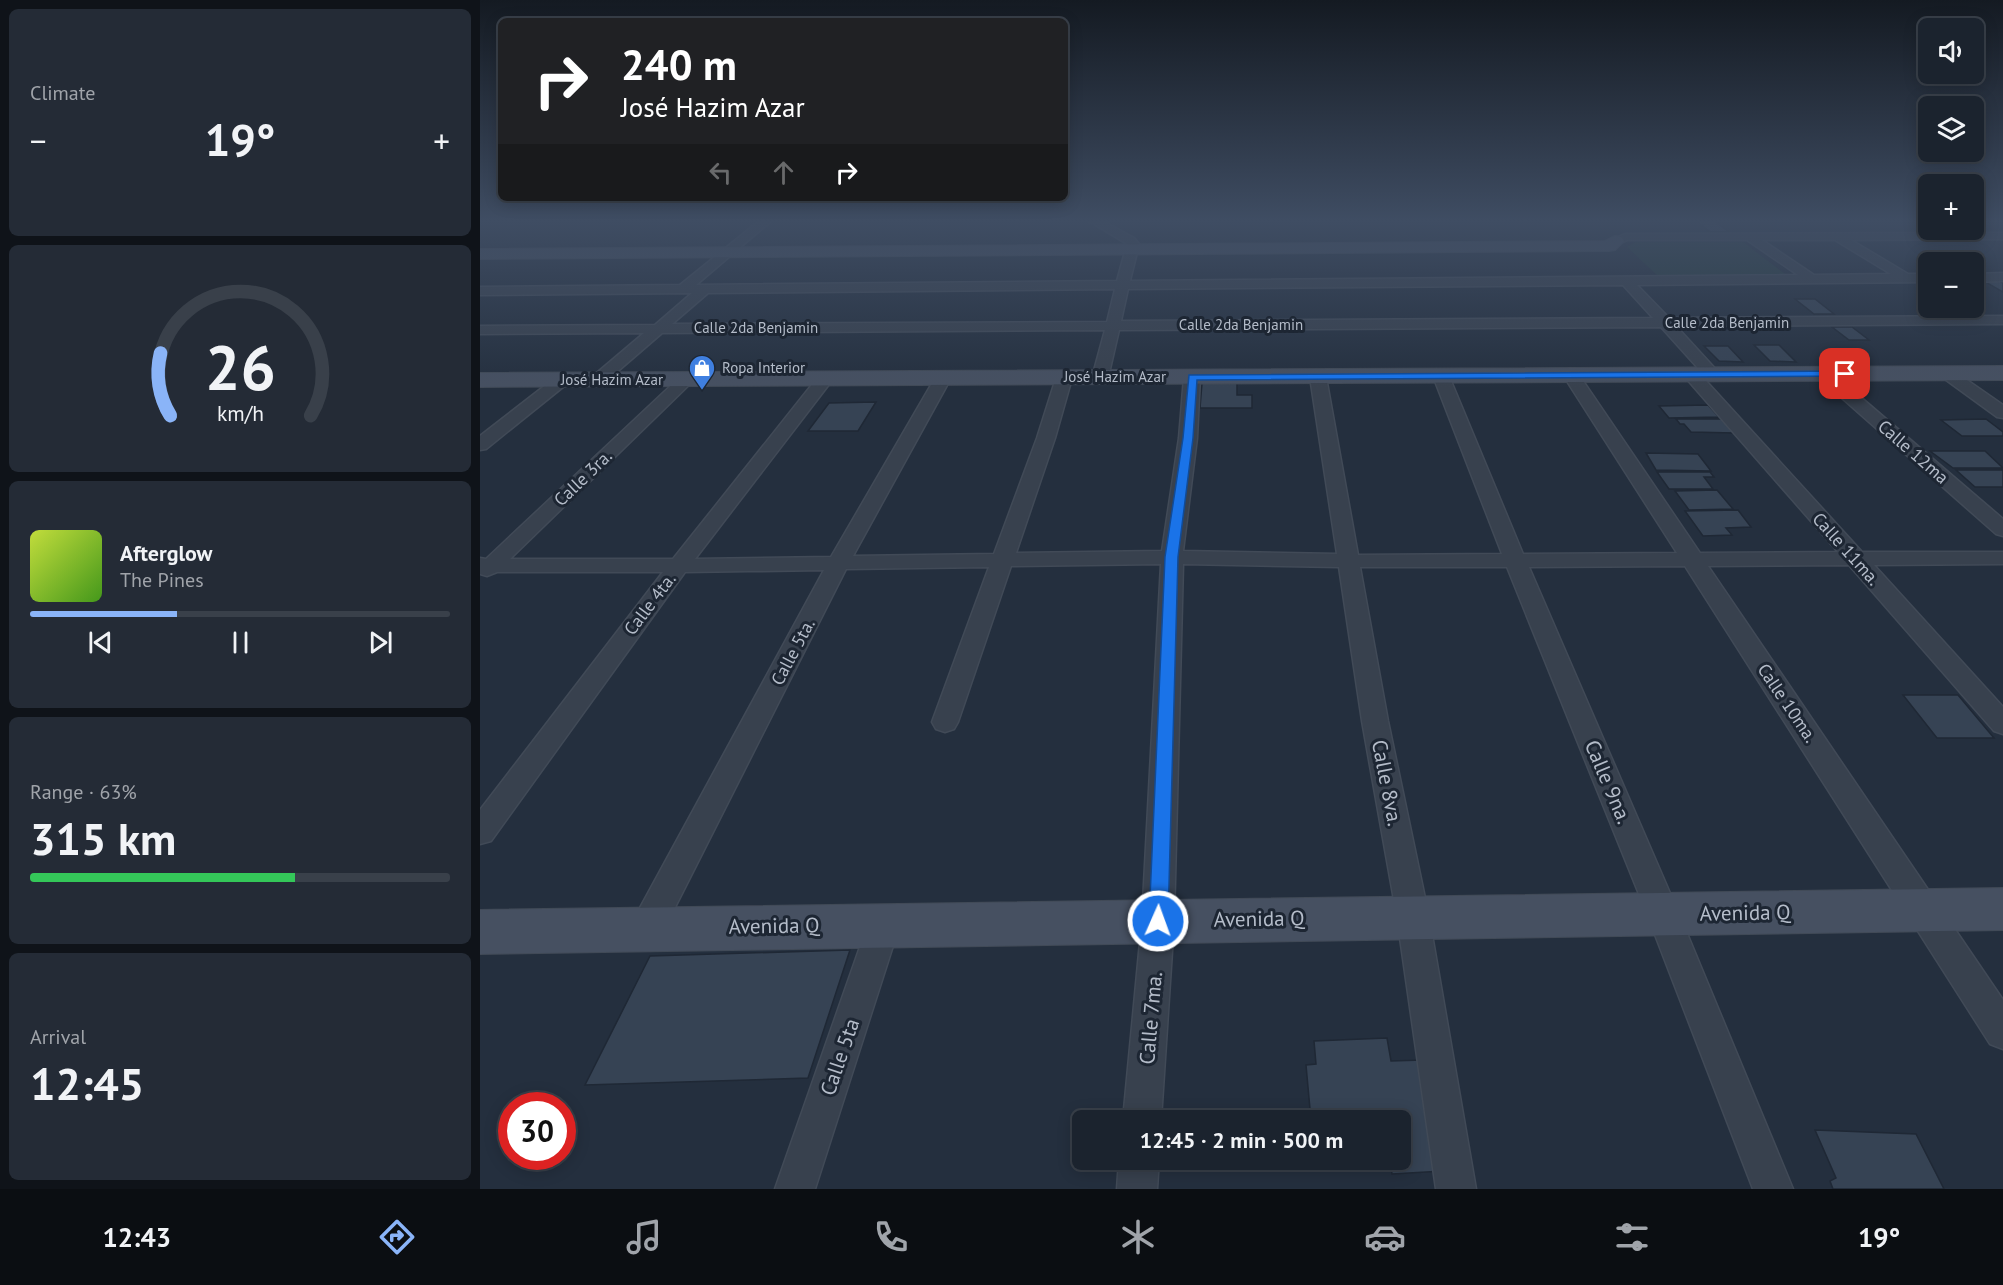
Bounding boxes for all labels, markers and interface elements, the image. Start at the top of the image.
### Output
map controls [1918,18,1984,318]
button: sound [1918,18,1984,84]
text: 240 m [621,37,737,92]
icon: right [522,42,600,120]
text: Climate [30,80,96,106]
text: José Hazim Azar [621,90,805,124]
button: layers [1918,96,1984,162]
text: 19° [205,110,275,168]
text: − [30,119,47,162]
text: + [433,119,450,162]
icon: left [704,156,737,189]
icon: ahead [767,156,800,189]
icon: right [830,156,863,189]
button: + [1918,174,1984,240]
button: − [1918,252,1984,318]
street label: Calle 2da Benjamin [1665,313,1789,332]
street label: Calle 2da Benjamin [1179,315,1303,334]
street label: Calle 2da Benjamin [694,318,818,337]
text: 26 [205,326,275,407]
pin [1819,348,1870,399]
shop icon: Ropa Interior [687,353,717,391]
icon: arrive [1828,357,1861,390]
place label: Ropa Interior [722,358,805,377]
street label: José Hazim Azar [1063,367,1166,386]
street label: José Hazim Azar [560,370,663,389]
text: km/h [216,399,263,427]
street label: Calle 12ma [1873,415,1954,489]
street label: Calle 3ra. [549,444,617,511]
street label: Calle 11ma. [1808,507,1885,590]
text: Afterglow [120,539,212,567]
text: The Pines [120,567,204,593]
street label: Calle 4ta. [619,568,680,639]
street label: Calle 5ta. [765,615,820,689]
icon: previous [84,626,117,659]
icon: pause [224,626,257,659]
icon: next [364,626,397,659]
street label: Calle 10ma. [1753,659,1822,747]
street label: Calle 9na. [1579,736,1638,828]
street label: Calle 8va. [1366,738,1409,828]
text: Range · 63% [30,779,137,805]
text: 315 km [30,809,176,867]
position arrow [1126,889,1190,953]
street label: Avenida Q [1699,898,1791,927]
street label: Avenida Q [1213,904,1305,933]
street label: Avenida Q [728,911,820,940]
street label: Calle 7ma. [1133,970,1168,1065]
street label: Calle 5ta [814,1015,865,1099]
text: Arrival [30,1024,86,1050]
text: 12:45 [30,1054,144,1112]
speed limit sign: 30 [498,1092,576,1170]
text: 12:45 · 2 min · 500 m [1140,1126,1343,1154]
icon: directions [376,1216,418,1258]
icon: music [623,1216,665,1258]
icon: phone [870,1216,912,1258]
icon: climate [1117,1216,1159,1258]
icon: car [1364,1216,1406,1258]
icon: filters [1611,1216,1653,1258]
text: 12:43 [103,1220,171,1254]
text: 19° [1858,1220,1900,1254]

